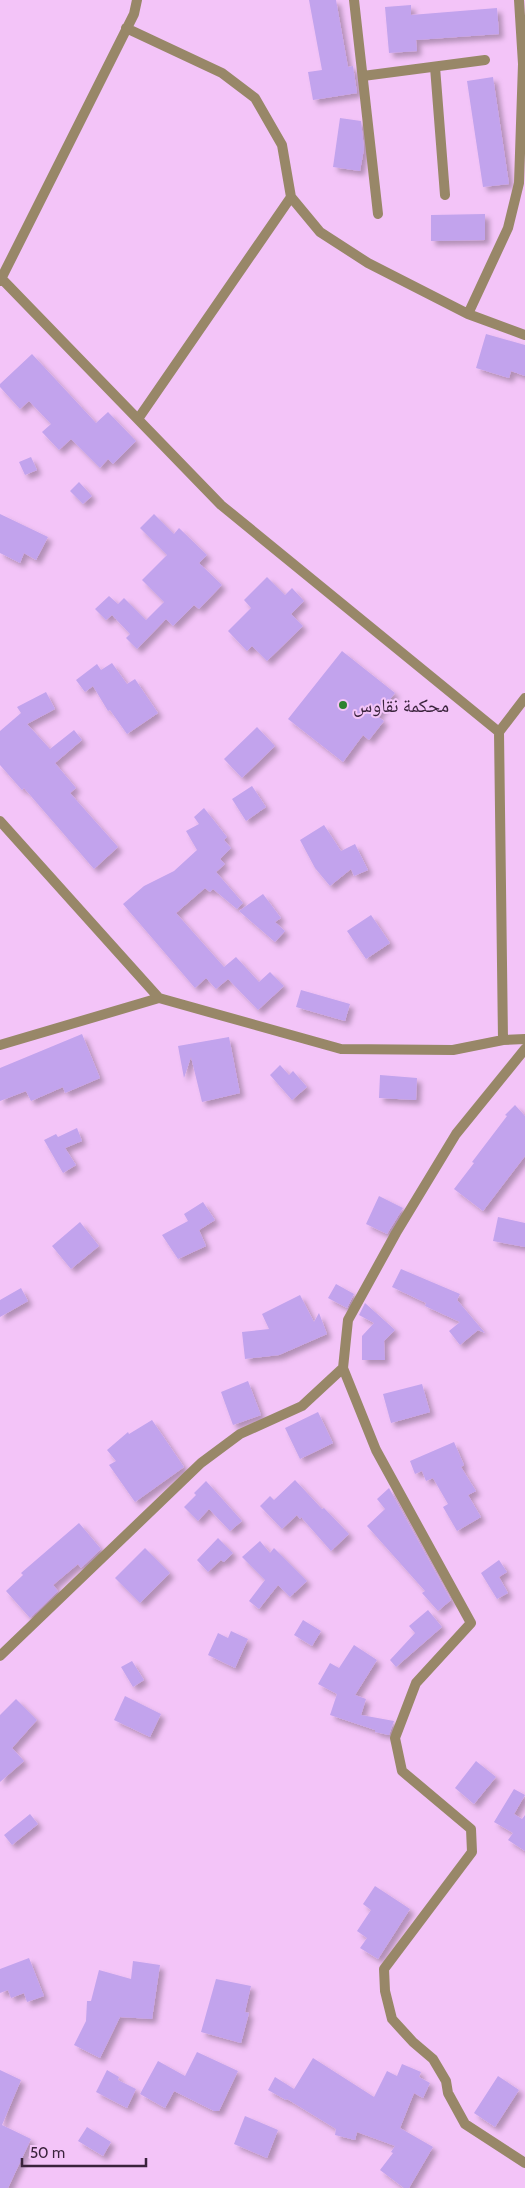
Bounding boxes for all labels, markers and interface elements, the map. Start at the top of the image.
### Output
place label: محكمة نقاوس [353,694,449,717]
marker: محكمة نقاوس [337,699,349,711]
scale bar [22,2136,146,2168]
text: 50 m [30,2144,65,2162]

